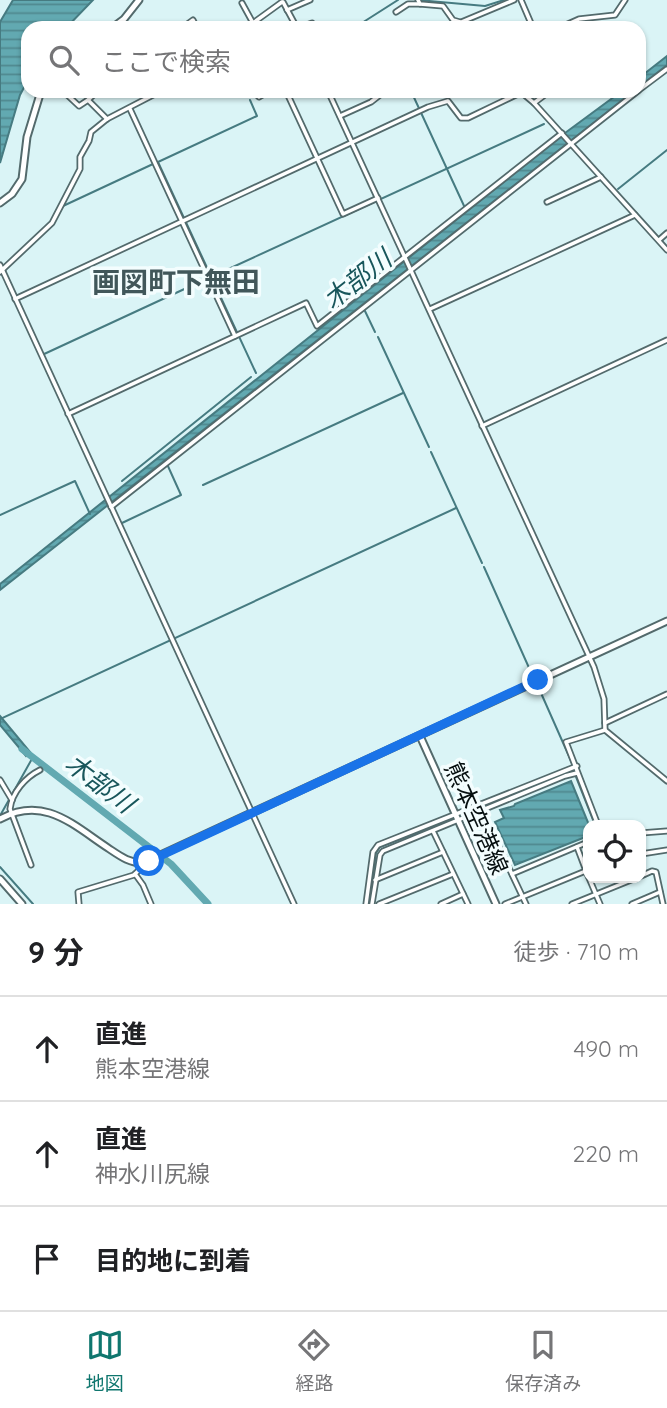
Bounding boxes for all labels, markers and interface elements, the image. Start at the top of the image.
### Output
search box [21,21,646,98]
icon: search [45,41,83,79]
text: ここで検索 [101,45,231,78]
water label: 木部川 [316,240,400,316]
district label: 画図町下無田 [92,264,260,299]
route end [522,664,553,695]
water label: 木部川 [59,746,143,821]
street label: 熊本空港線 [439,757,515,879]
map controls [583,820,646,883]
button: locate [583,820,646,883]
route start [133,845,164,876]
text: 9 分 [28,933,83,971]
text: 徒歩 · 710 m [514,937,639,966]
text: 直進 [95,1017,147,1050]
icon: ahead [28,1030,66,1068]
text: 490 m [574,1034,639,1063]
text: 熊本空港線 [95,1054,210,1083]
text: 直進 [95,1122,147,1155]
icon: ahead [28,1135,66,1173]
text: 220 m [573,1139,639,1168]
text: 神水川尻線 [95,1159,210,1188]
icon: arrive [28,1240,66,1278]
text: 目的地に到着 [95,1244,251,1277]
tab: 地図 [86,1326,124,1395]
tab: 経路 [295,1326,333,1395]
tab: 保存済み [505,1326,581,1395]

